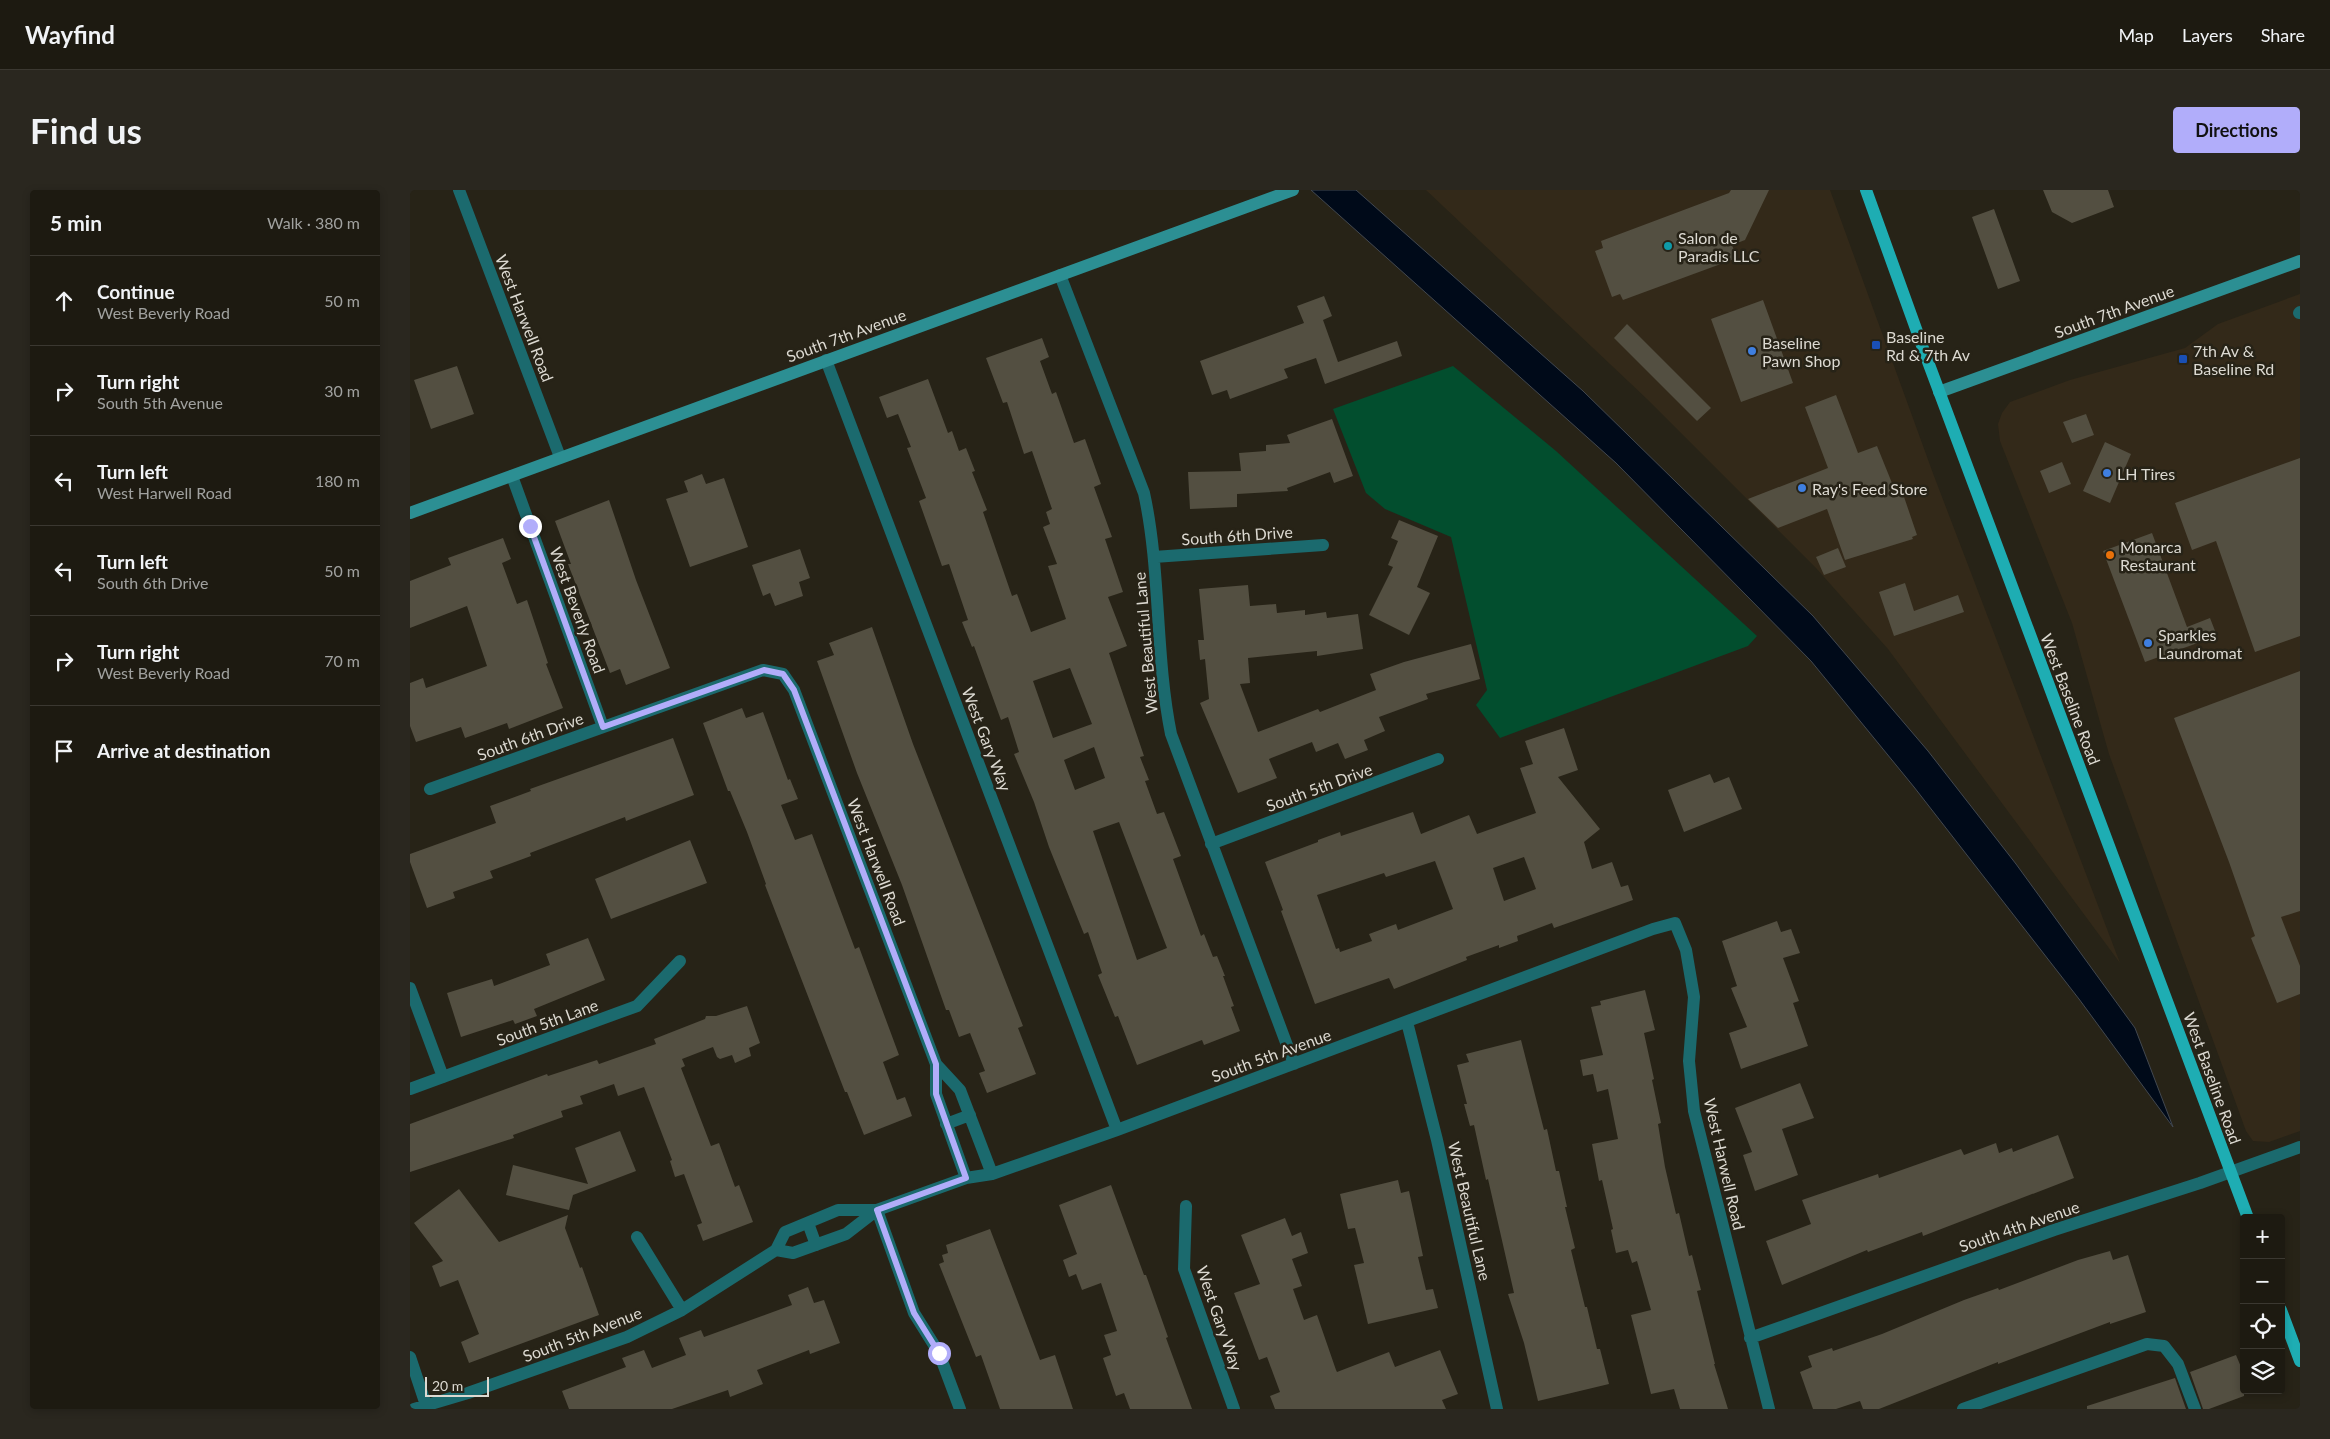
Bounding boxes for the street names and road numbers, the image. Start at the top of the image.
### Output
street label: West Harwell Road [492,252,558,384]
street label: South 7th Avenue [2052,281,2176,341]
street label: South 7th Avenue [784,305,908,365]
street label: South 6th Drive [1181,522,1293,548]
street label: West Beverly Road [546,544,610,676]
street label: West Beautiful Lane [1129,571,1161,715]
street label: West Baseline Road [2037,631,2105,767]
street label: West Gary Way [958,684,1016,794]
street label: South 6th Drive [474,708,586,764]
street label: South 5th Drive [1263,759,1375,815]
street label: West Harwell Road [844,796,910,928]
street label: South 5th Lane [493,995,601,1049]
street label: West Baseline Road [2180,1009,2246,1147]
street label: South 5th Avenue [1209,1025,1333,1085]
street label: West Harwell Road [1701,1096,1749,1232]
street label: West Beautiful Lane [1445,1140,1495,1282]
street label: South 4th Avenue [1956,1197,2082,1255]
street label: West Gary Way [1193,1263,1247,1374]
street label: South 5th Avenue [520,1303,644,1365]

